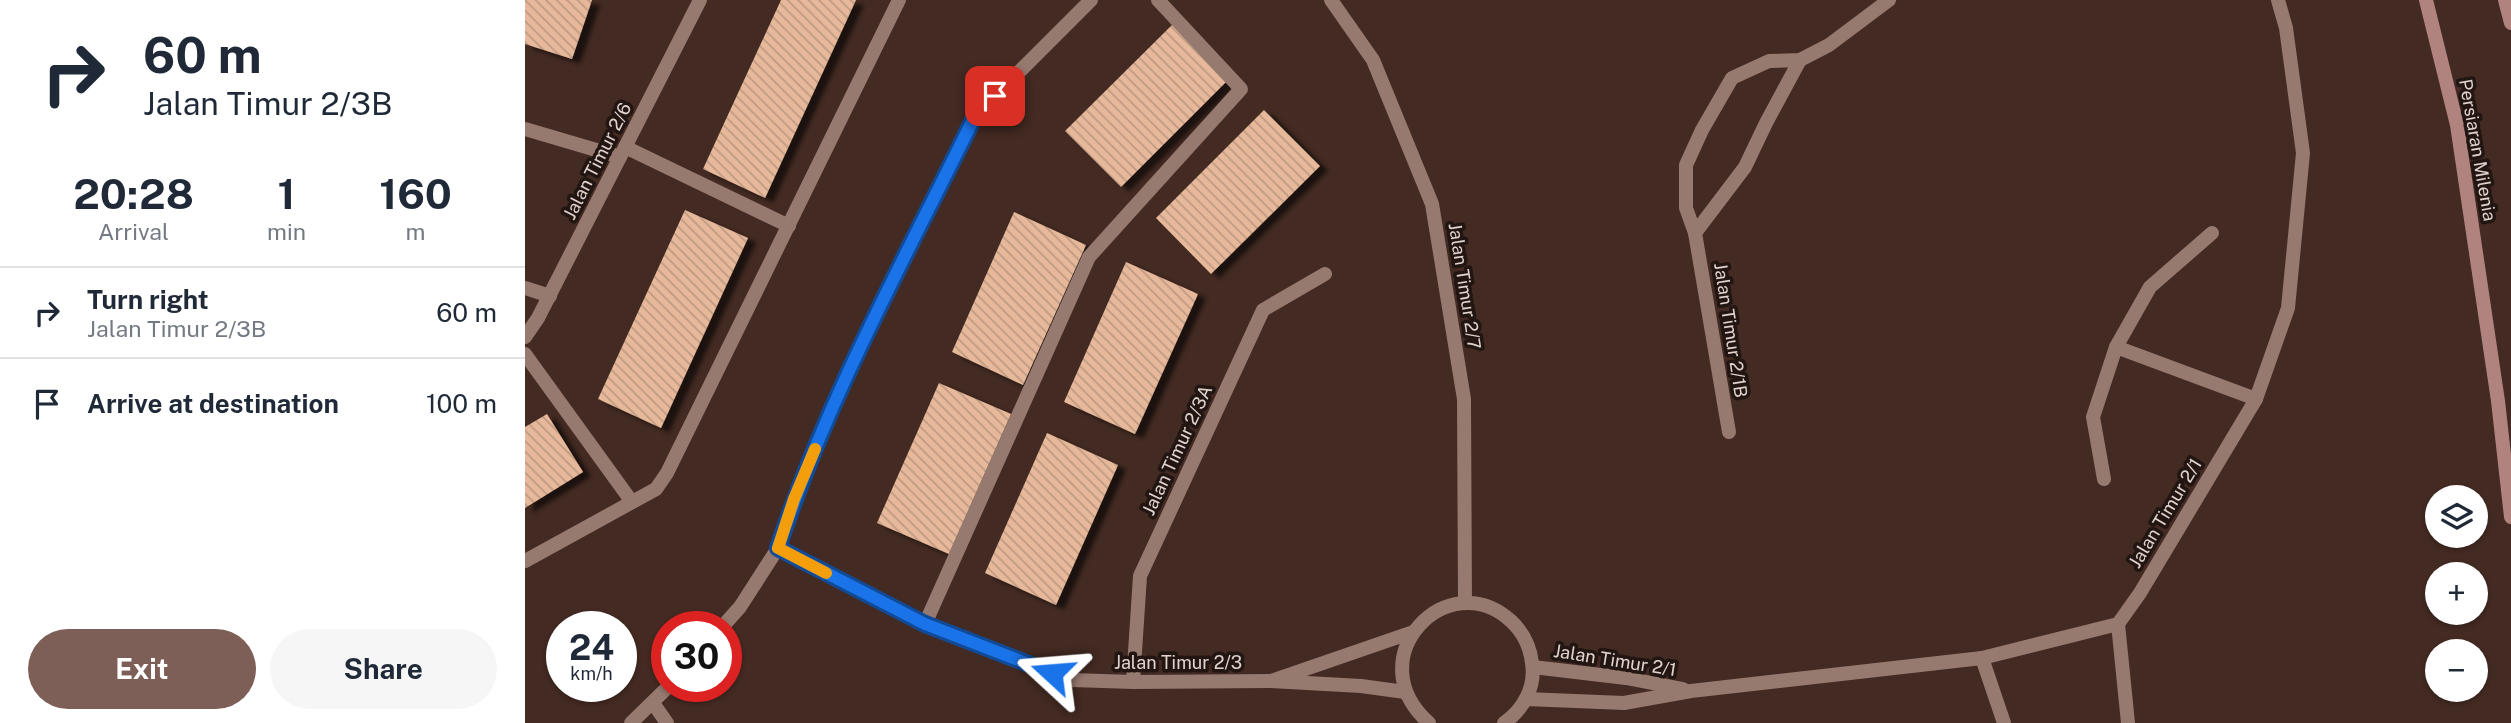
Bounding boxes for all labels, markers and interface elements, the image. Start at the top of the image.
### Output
text: 60 m [143,26,262,84]
icon: right [28,28,119,119]
pin [965,66,1025,126]
icon: arrive [976,77,1014,115]
street label: Persiaran Milenia [2455,77,2501,223]
text: Jalan Timur 2/3B [143,85,392,122]
street label: Jalan Timur 2/6 [559,99,635,223]
text: 20:28 [73,169,194,218]
text: 1 [278,169,296,218]
text: 160 [379,169,452,218]
text: Arrival [98,218,169,245]
text: min [267,218,306,245]
text: m [406,218,425,245]
street label: Jalan Timur 2/7 [1445,221,1485,351]
street label: Jalan Timur 2/1B [1710,261,1752,399]
text: Turn right [87,284,209,315]
icon: right [28,294,66,332]
text: 60 m [436,297,497,328]
text: Jalan Timur 2/3B [87,315,266,342]
street label: Jalan Timur 2/3A [1138,381,1216,518]
icon: arrive [28,385,66,423]
text: Arrive at destination [87,388,339,419]
text: 100 m [426,388,497,419]
street label: Jalan Timur 2/1 [2124,454,2206,572]
map controls [2425,485,2488,702]
button: layers [2425,485,2488,548]
button: + [2425,562,2488,625]
speed limit sign: 30 [651,611,742,702]
text: 24 [569,627,614,668]
button: Exit [28,629,256,709]
button: Share [270,629,497,709]
position arrow [1015,636,1089,710]
button: − [2425,639,2488,702]
street label: Jalan Timur 2/1 [1552,640,1678,680]
street label: Jalan Timur 2/3 [1114,652,1242,673]
text: km/h [570,663,613,684]

